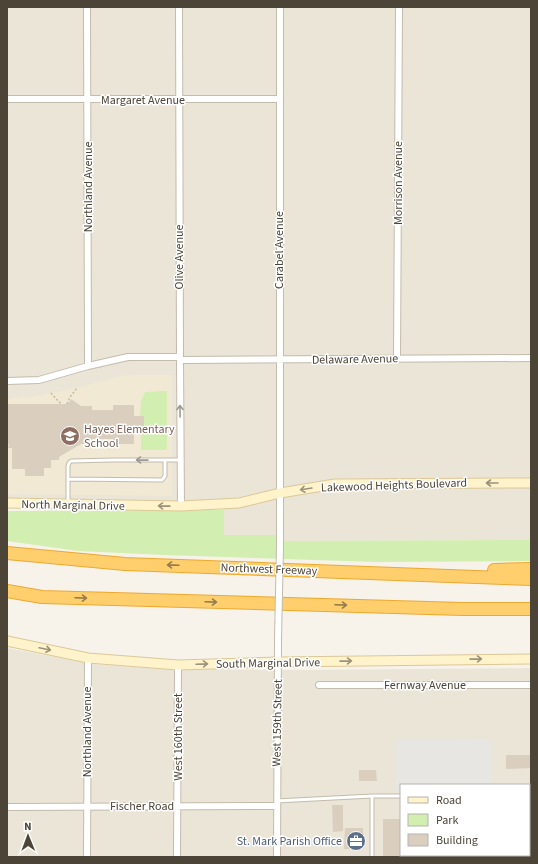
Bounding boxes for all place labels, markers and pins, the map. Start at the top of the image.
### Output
place label: Hayes Elementary School [84,421,175,452]
school or university icon: Hayes Elementary School [59,425,81,447]
office icon: St. Mark Parish Office [345,830,367,852]
place label: St. Mark Parish Office [237,833,342,850]

